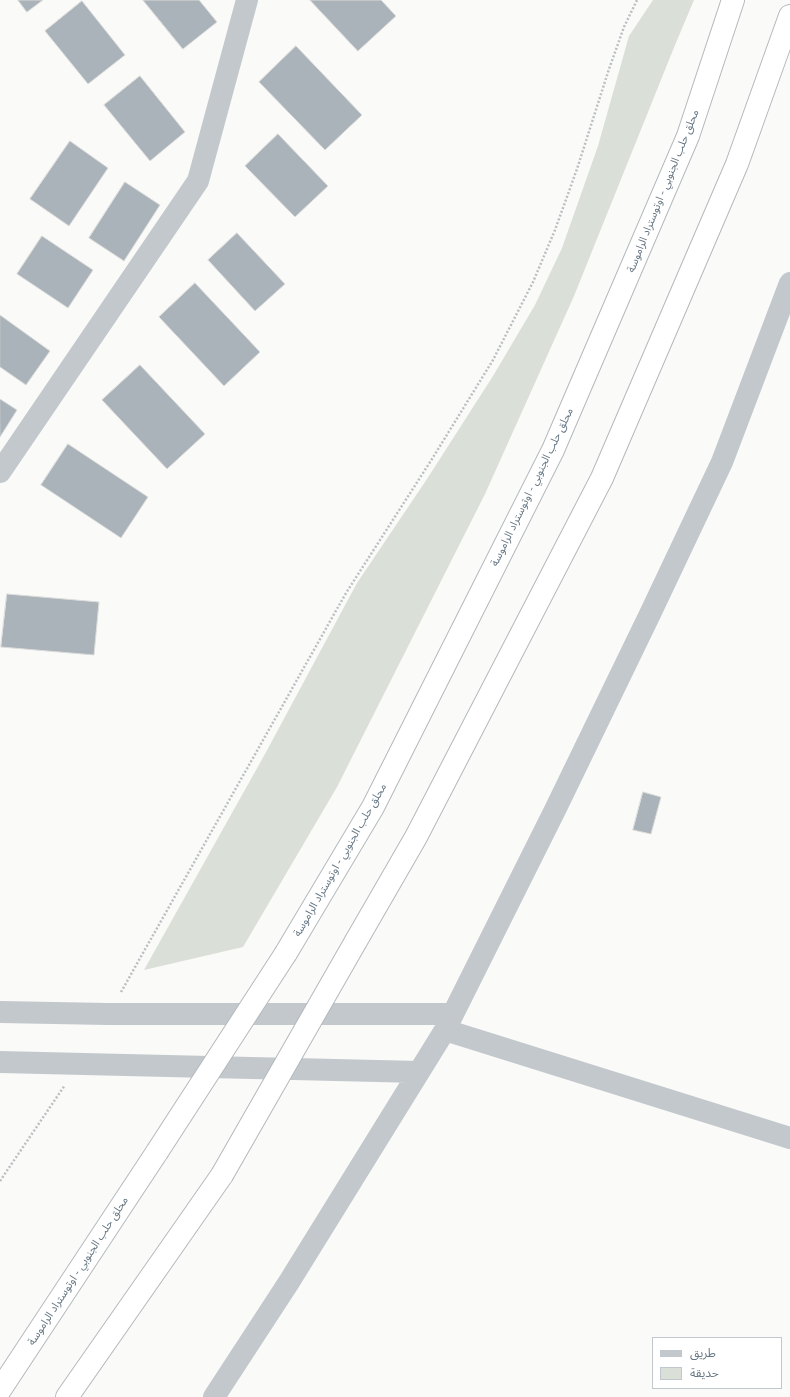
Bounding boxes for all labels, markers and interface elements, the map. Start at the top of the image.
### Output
street label: محلق حلب الجنوبي - اوتوستراد الراموسة [624,108,702,274]
street label: محلق حلب الجنوبي - اوتوستراد الراموسة [488,406,576,568]
street label: محلق حلب الجنوبي - اوتوستراد الراموسة [291,781,389,939]
street label: محلق حلب الجنوبي - اوتوستراد الراموسة [25,1194,131,1348]
legend [652,1337,782,1389]
text: طريق [690,1346,716,1360]
text: حديقة [690,1366,719,1380]

